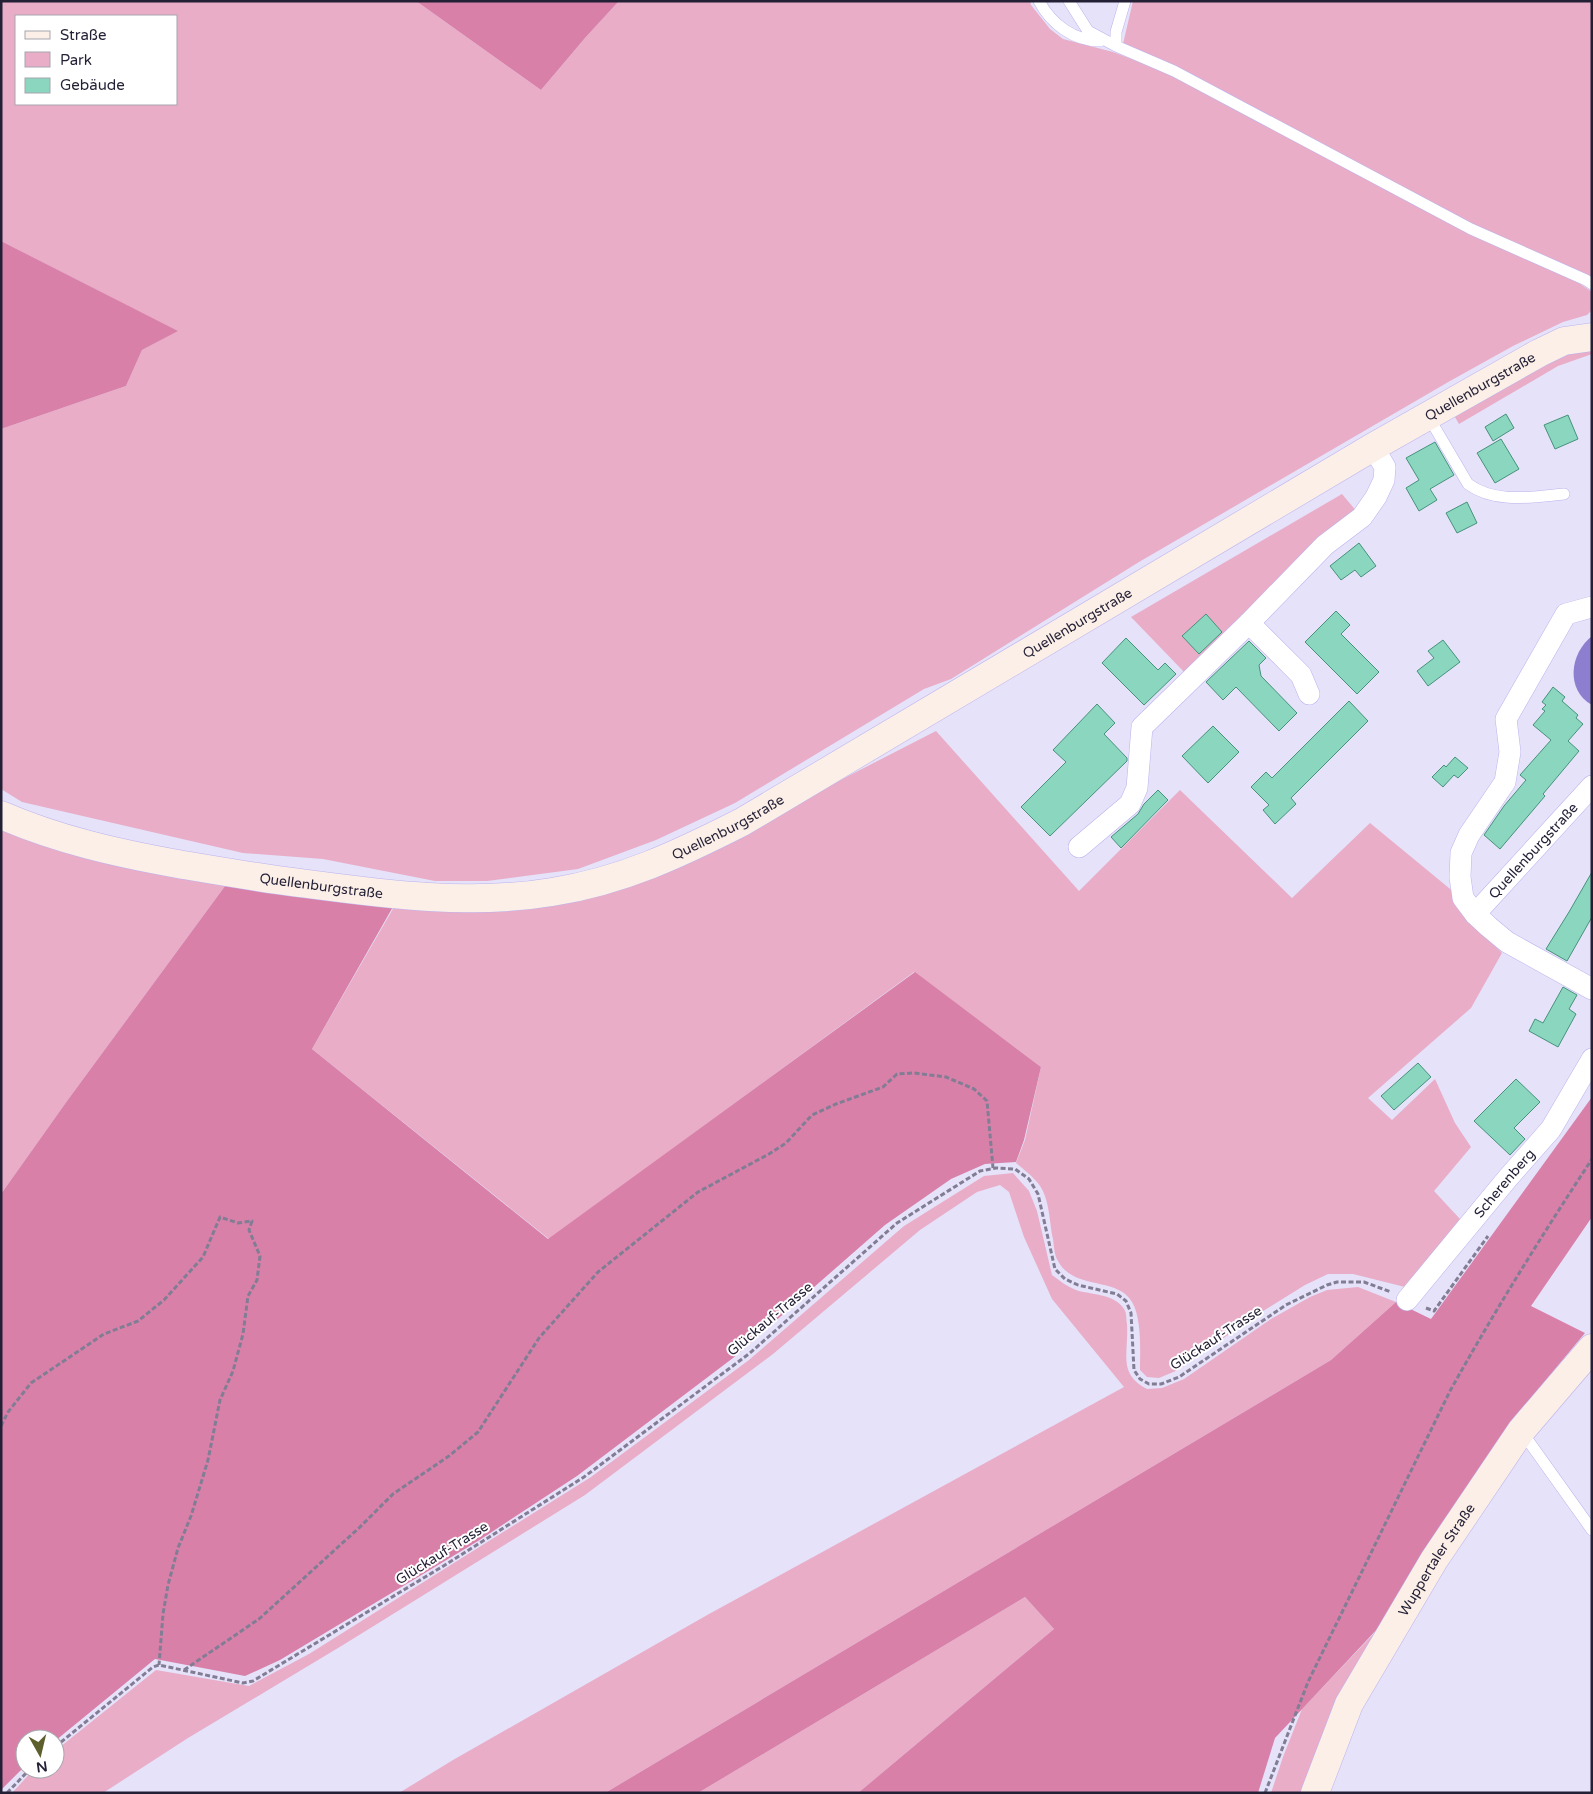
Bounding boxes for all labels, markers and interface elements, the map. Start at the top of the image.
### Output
legend [15,15,178,105]
text: Straße [60,26,106,44]
text: Park [60,51,92,69]
text: Gebäude [60,76,125,94]
street label: Quellenburgstraße [1422,348,1538,424]
street label: Quellenburgstraße [1019,584,1135,662]
street label: Quellenburgstraße [669,791,787,863]
street label: Quellenburgstraße [1485,799,1581,902]
street label: Quellenburgstraße [258,869,384,902]
street label: Scherenberg [1470,1145,1538,1221]
street label: Glückauf-Trasse [724,1278,816,1360]
street label: Glückauf-Trasse [1167,1302,1265,1374]
street label: Wuppertaler Straße [1394,1500,1478,1619]
street label: Glückauf-Trasse [393,1518,491,1588]
north arrow [15,1729,65,1779]
text: N [35,1757,48,1776]

